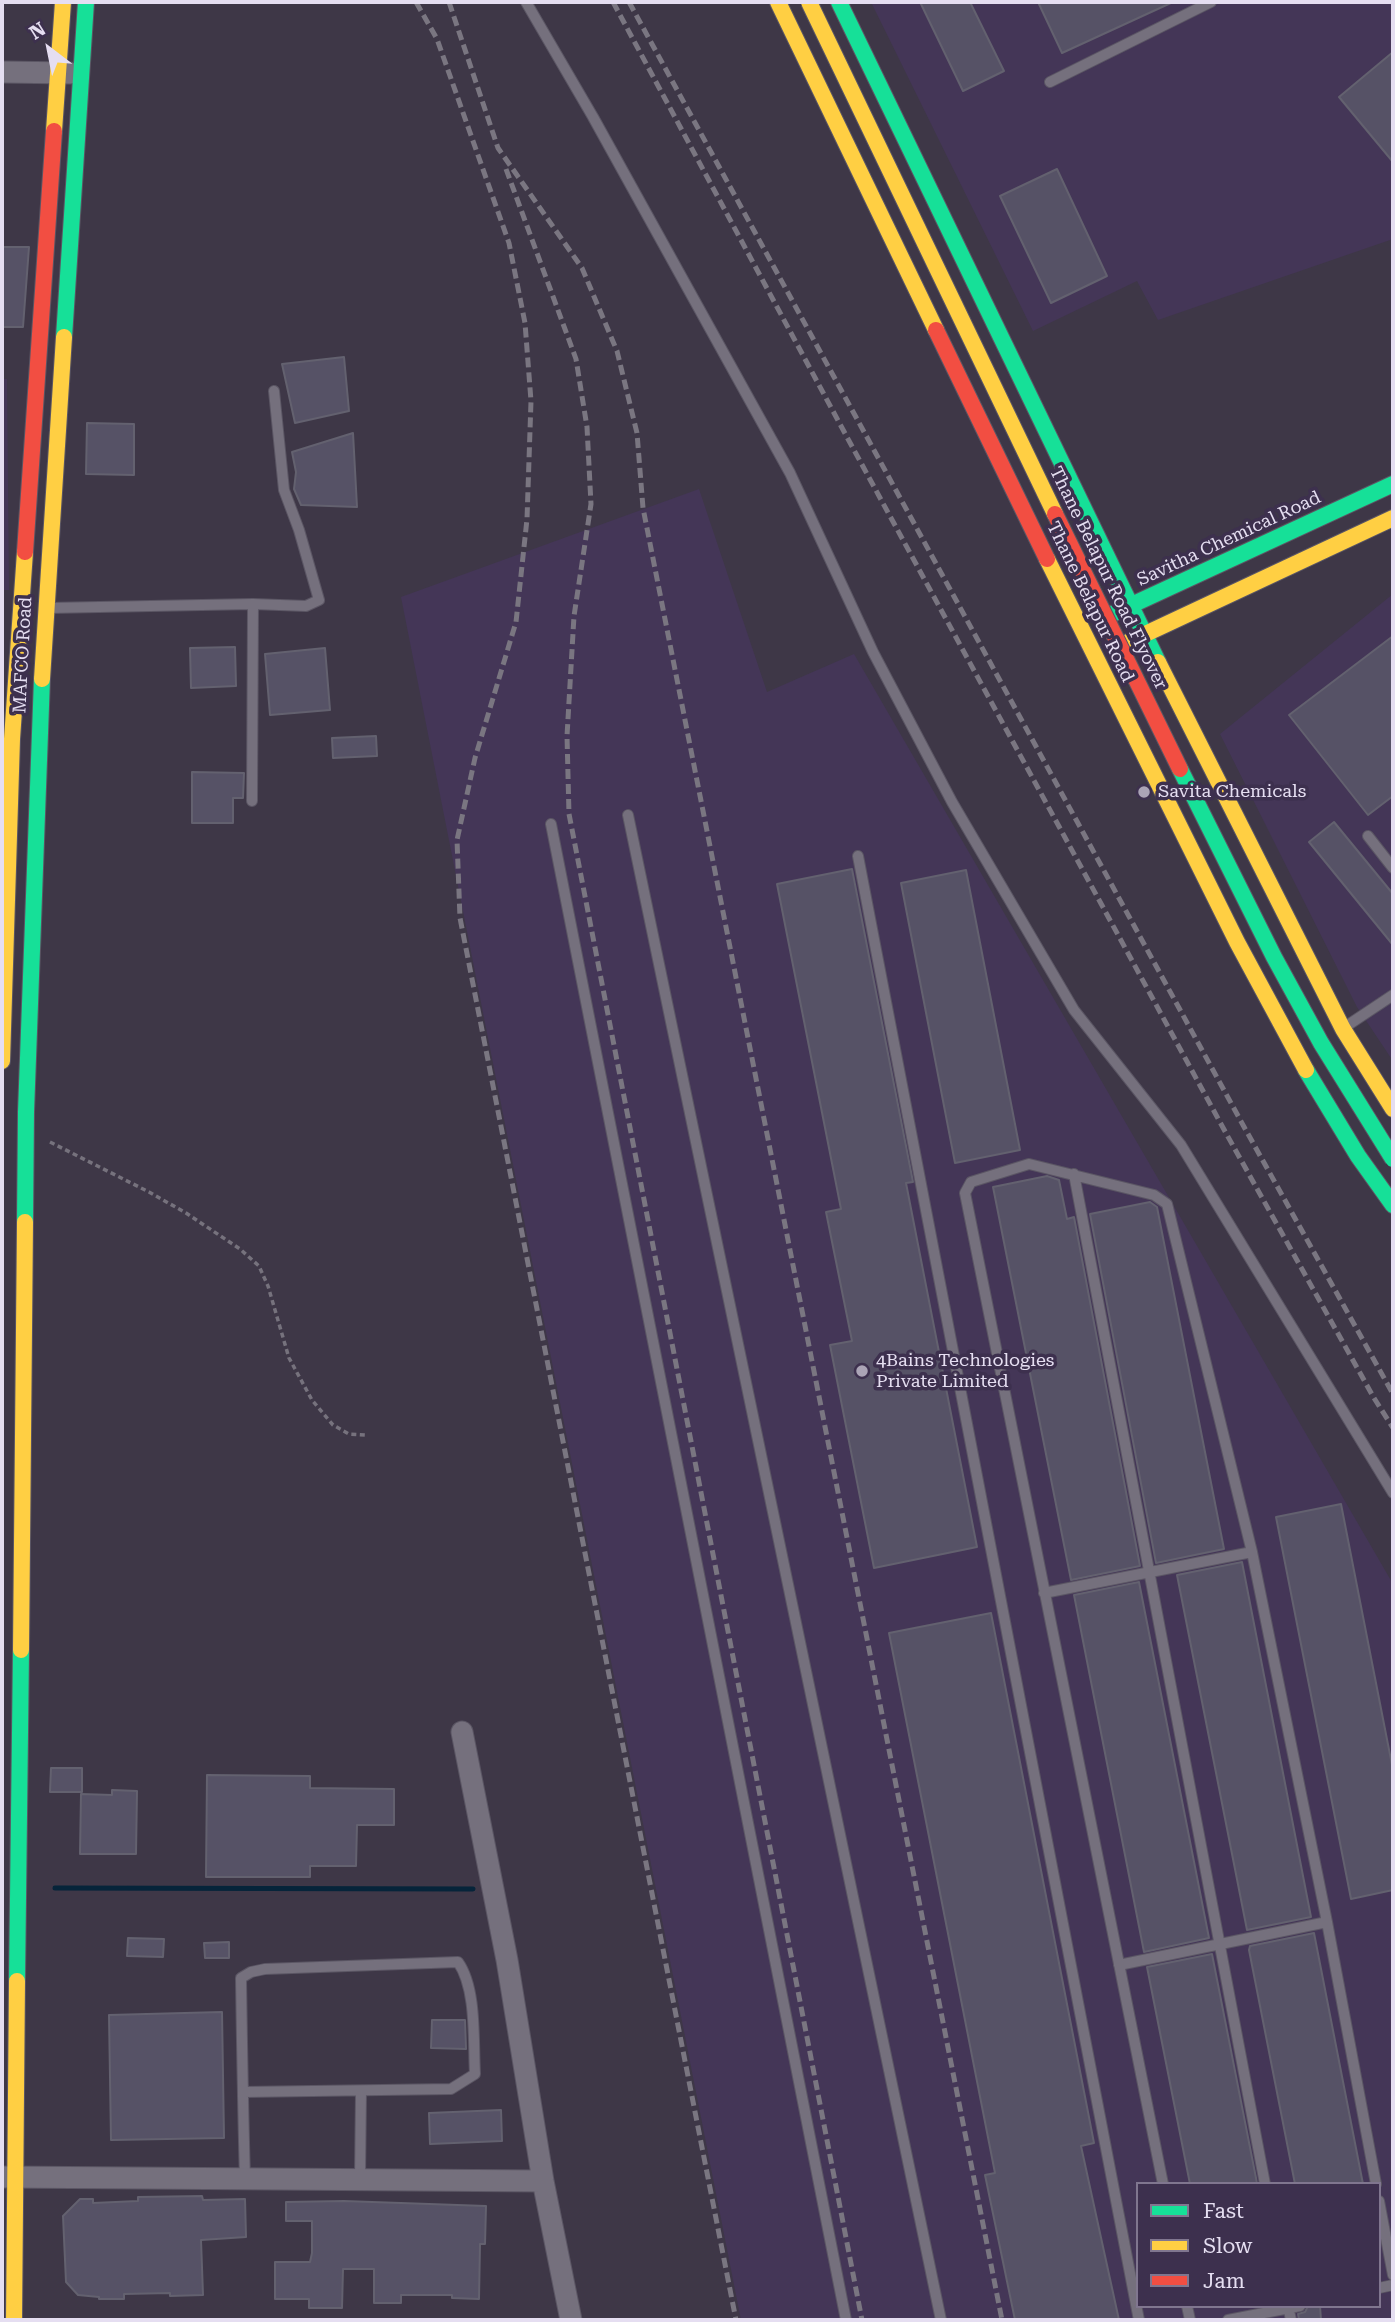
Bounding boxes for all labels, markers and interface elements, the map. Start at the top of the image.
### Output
north arrow [14,14,84,84]
text: N [25,17,50,44]
street label: Thane Belapur Road Flyover [1045,463,1171,693]
street label: Savitha Chemical Road [1134,487,1324,591]
street label: Thane Belapur Road [1042,518,1138,686]
street label: MAFCO Road [9,596,37,714]
place label: Savita Chemicals [1158,781,1306,803]
marker: Savita Chemicals [1136,784,1152,800]
place label: 4Bains Technologies Private Limited [876,1350,1054,1392]
marker: 4Bains Technologies Private Limited [854,1363,870,1379]
legend [1136,2182,1381,2308]
text: Fast [1203,2199,1244,2223]
text: Slow [1203,2234,1252,2258]
text: Jam [1203,2269,1245,2293]

